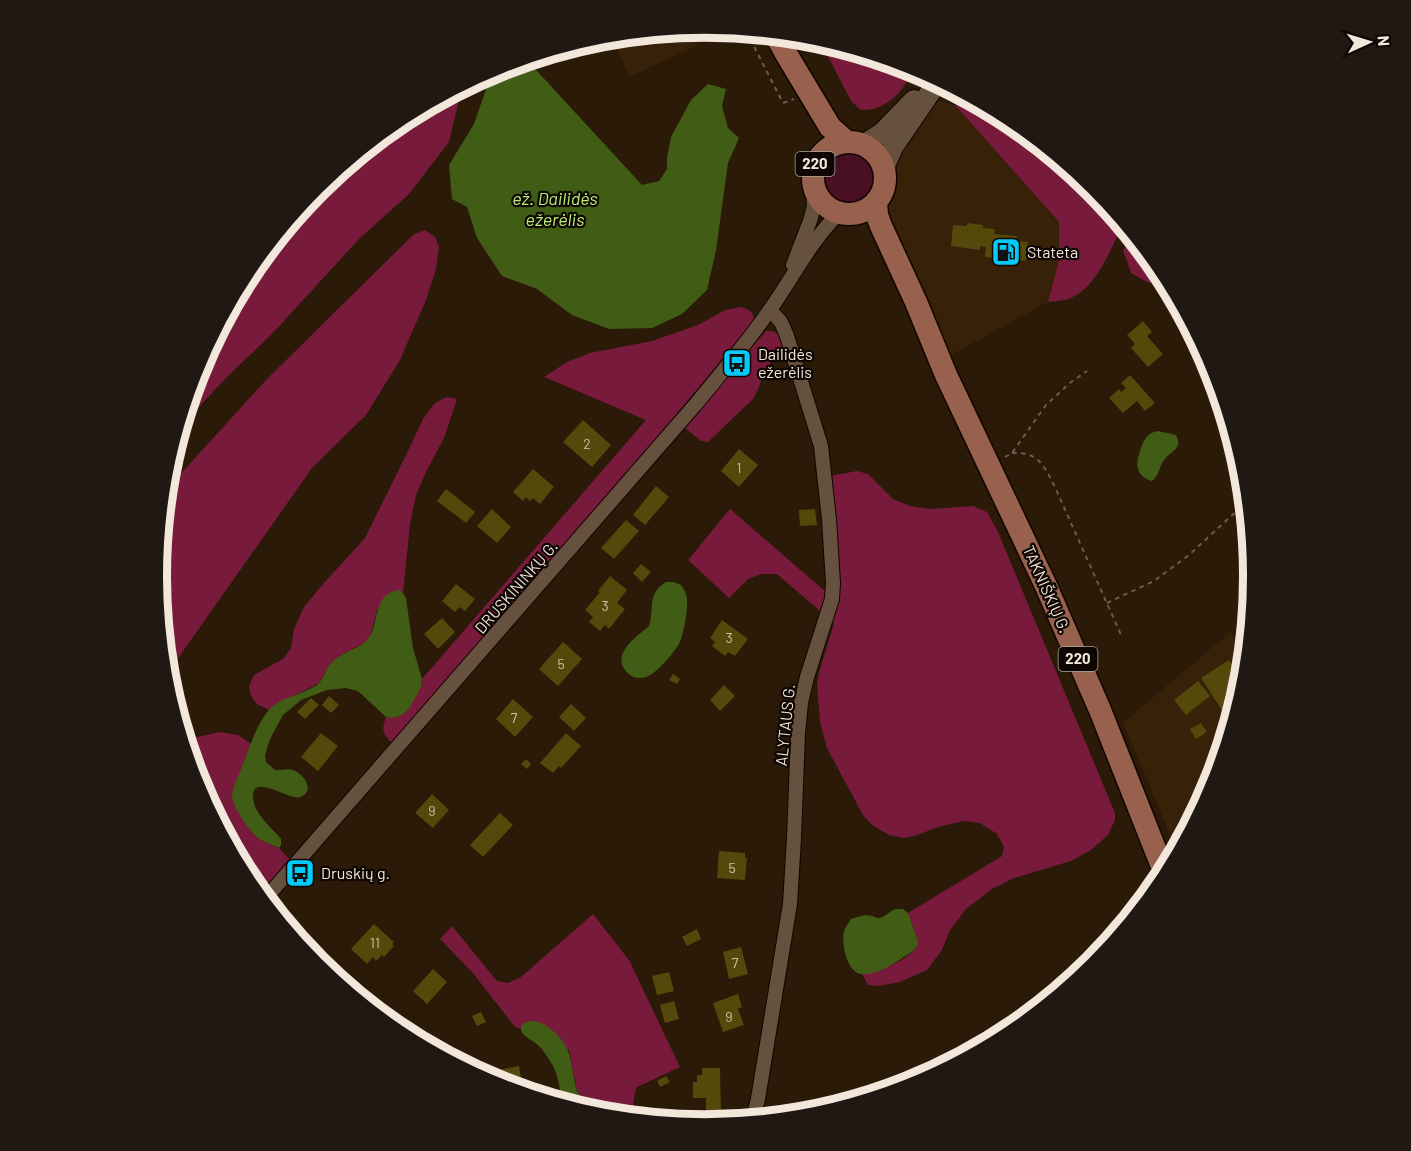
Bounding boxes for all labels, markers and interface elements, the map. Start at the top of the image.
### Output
north arrow [1339,12,1399,72]
text: N [1375,35,1394,47]
road number: 220 [796,152,834,176]
water label: ež. Dailidės ežerėlis [512,187,598,230]
fuel station icon: Stateta [990,236,1022,268]
place label: Stateta [1027,242,1078,261]
place label: Dailidės ežerėlis [758,344,813,381]
bus stop icon: Dailidės ežerėlis [721,347,753,379]
house number: 2 [583,435,591,452]
house number: 1 [737,459,741,476]
street label: DRUSKININKŲ G. [470,536,561,637]
street label: TAKNIŠKIŲ G. [1020,542,1075,635]
house number: 3 [601,597,609,614]
house number: 3 [725,629,733,646]
road number: 220 [1058,647,1098,671]
house number: 5 [557,655,565,672]
street label: ALYTAUS G. [771,683,798,767]
house number: 7 [511,709,518,726]
house number: 9 [428,802,436,819]
bus stop icon: Druskių g. [284,857,316,889]
house number: 5 [728,859,736,876]
place label: Druskių g. [321,863,390,882]
house number: 11 [370,934,380,951]
house number: 7 [732,954,739,971]
house number: 9 [725,1008,733,1025]

